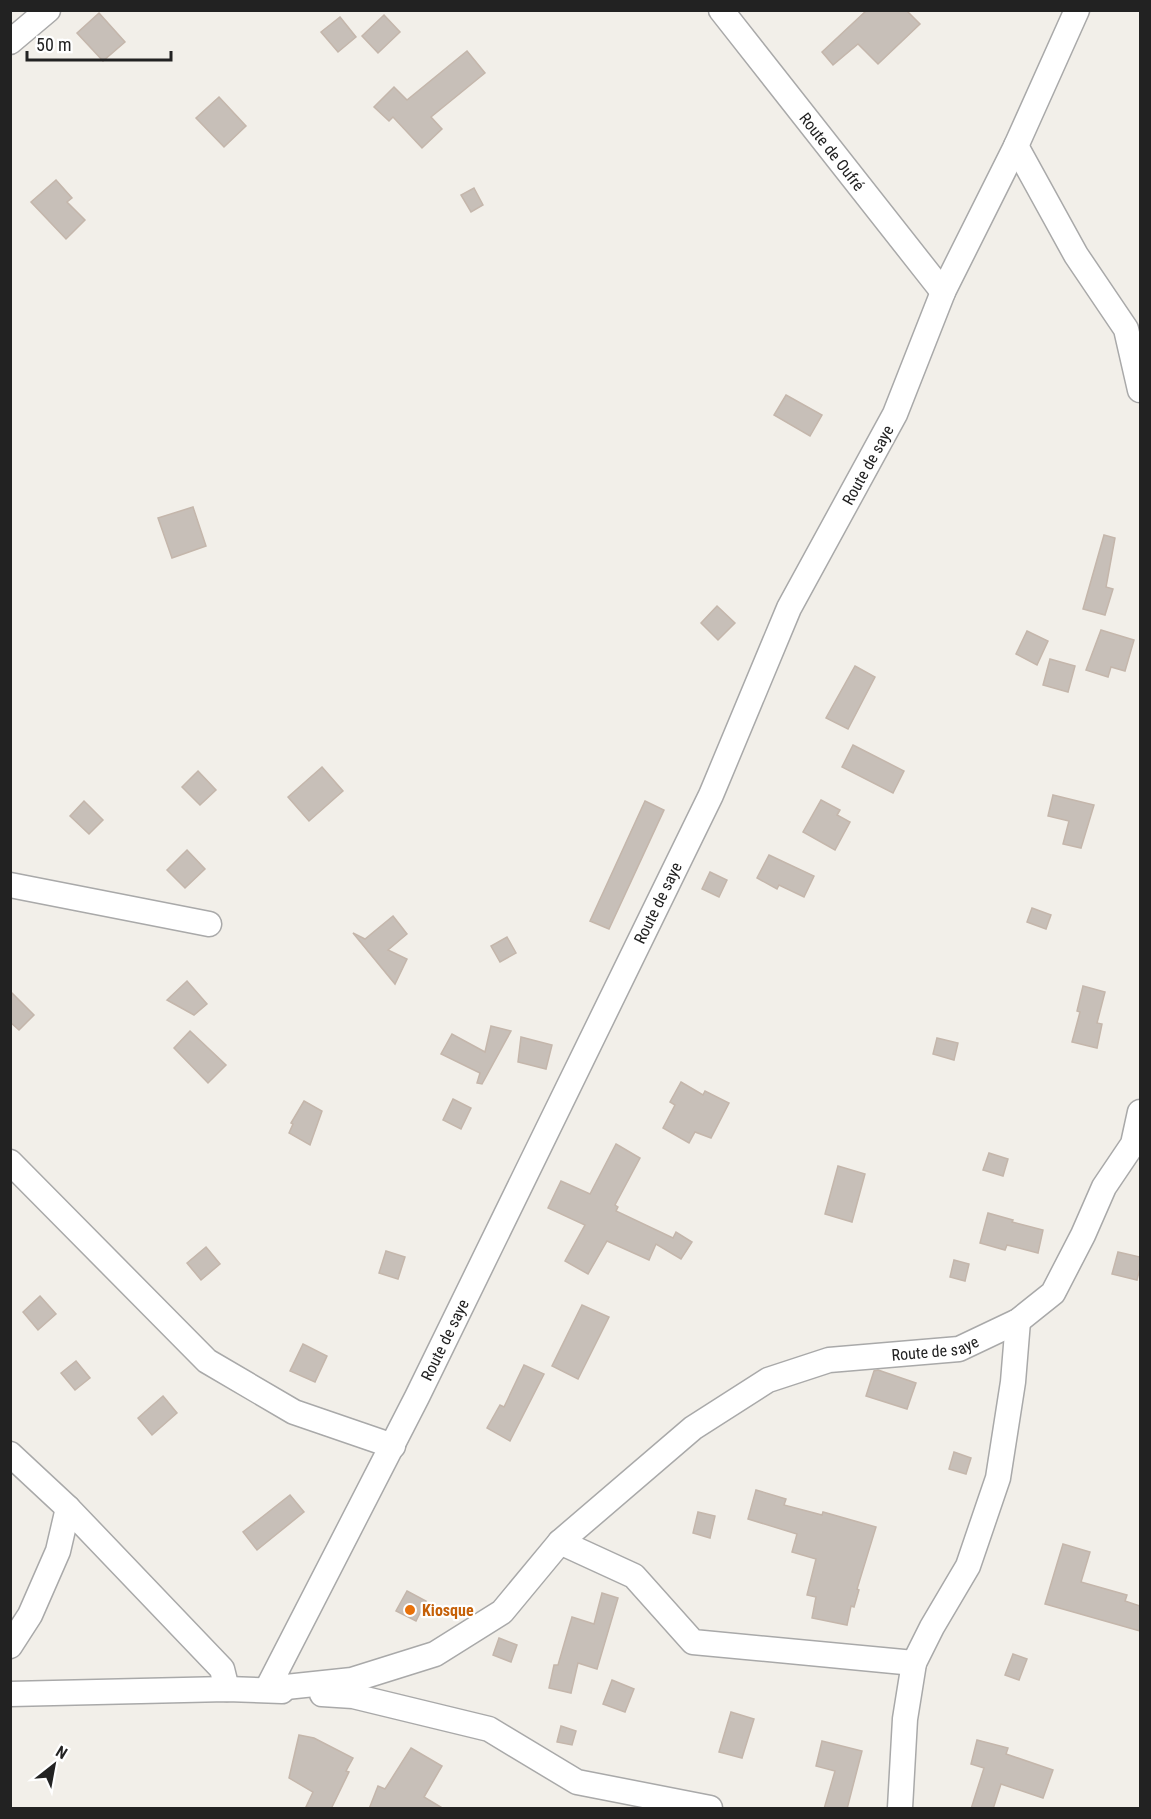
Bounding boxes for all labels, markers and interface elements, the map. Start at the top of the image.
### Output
scale bar [27,24,171,62]
text: 50 m [36,34,71,55]
street label: Route de Oufré [796,109,869,194]
street label: Route de saye [838,422,898,508]
street label: Route de saye [630,859,686,947]
street label: Route de saye [417,1296,473,1384]
street label: Route de saye [891,1332,982,1364]
place label: Kiosque [422,1601,474,1620]
marker: Kiosque [403,1603,417,1617]
north arrow [24,1735,84,1795]
text: N [52,1742,71,1763]

